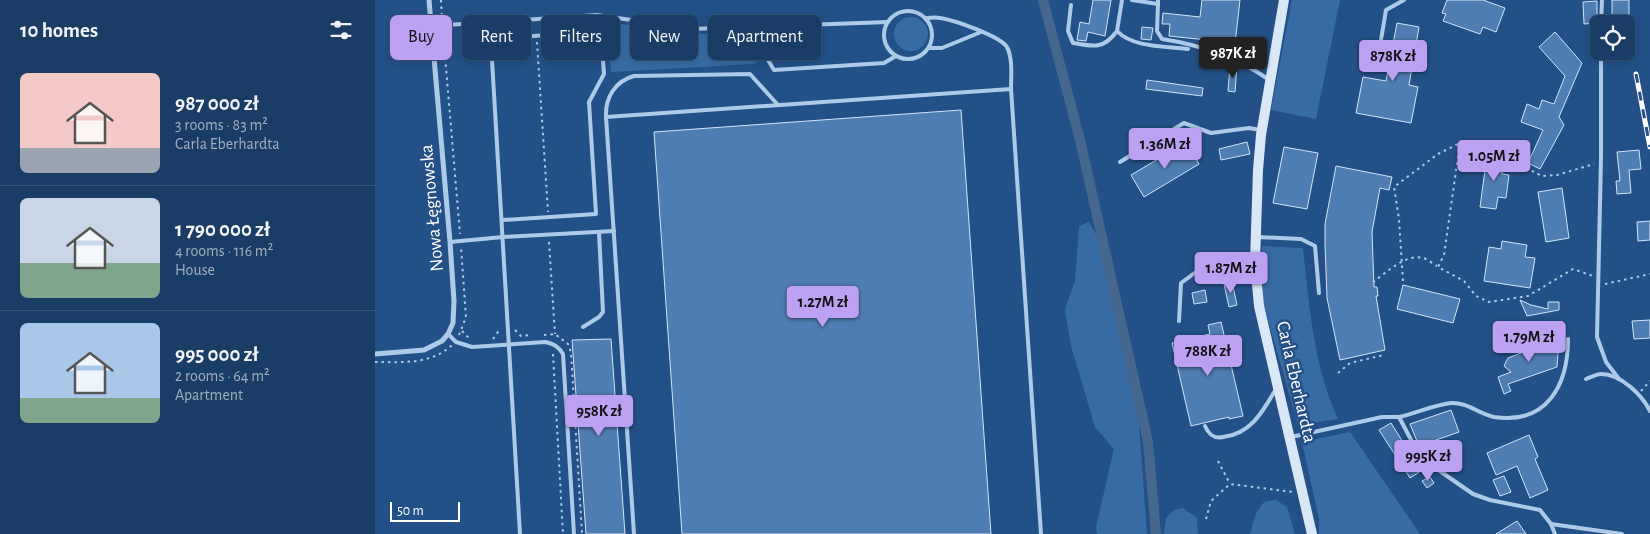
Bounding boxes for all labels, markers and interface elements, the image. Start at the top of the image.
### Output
chip: Buy [390,15,452,60]
chip: Rent [462,15,531,60]
chip: Filters [541,15,620,60]
chip: New [630,15,698,60]
chip: Apartment [708,15,821,60]
map controls [1590,15,1635,60]
button: locate [1590,15,1635,60]
icon: filters [327,16,355,44]
text: 10 homes [20,20,98,41]
pin: 987K zł [1187,36,1279,79]
pin: 878K zł [1347,39,1439,82]
text: 987K zł [1210,45,1256,61]
text: 878K zł [1370,48,1416,64]
icon: home [60,93,120,153]
text: 987 000 zł [175,93,259,114]
text: 3 rooms · 83 m² [175,117,268,133]
pin: 1.36M zł [1113,128,1217,170]
text: Carla Eberhardta [175,136,280,152]
text: 1.36M zł [1140,136,1190,152]
pin: 1.05M zł [1442,140,1546,182]
street label: Nowa Łęgnowska [417,143,447,272]
text: 1.05M zł [1468,148,1520,164]
icon: home [60,218,120,278]
text: 1 790 000 zł [175,219,270,240]
text: 4 rooms · 116 m² [175,243,273,259]
pin: 1.87M zł [1179,252,1283,294]
text: 1.87M zł [1206,260,1256,276]
text: House [175,262,215,278]
pin: 1.27M zł [771,286,875,328]
text: 1.27M zł [798,294,848,310]
street label: Carla Eberhardta [1273,319,1319,445]
pin: 1.79M zł [1477,320,1581,363]
text: 1.79M zł [1504,329,1554,345]
pin: 788K zł [1162,334,1254,377]
icon: home [60,343,120,403]
text: 788K zł [1185,343,1231,359]
text: 995 000 zł [175,344,258,365]
text: 2 rooms · 64 m² [175,368,270,384]
text: Apartment [175,387,243,403]
pin: 958K zł [553,394,645,437]
text: 958K zł [576,403,622,419]
pin: 995K zł [1382,440,1474,482]
text: 995K zł [1405,448,1451,464]
scale bar [390,499,460,522]
text: 50 m [397,504,424,518]

